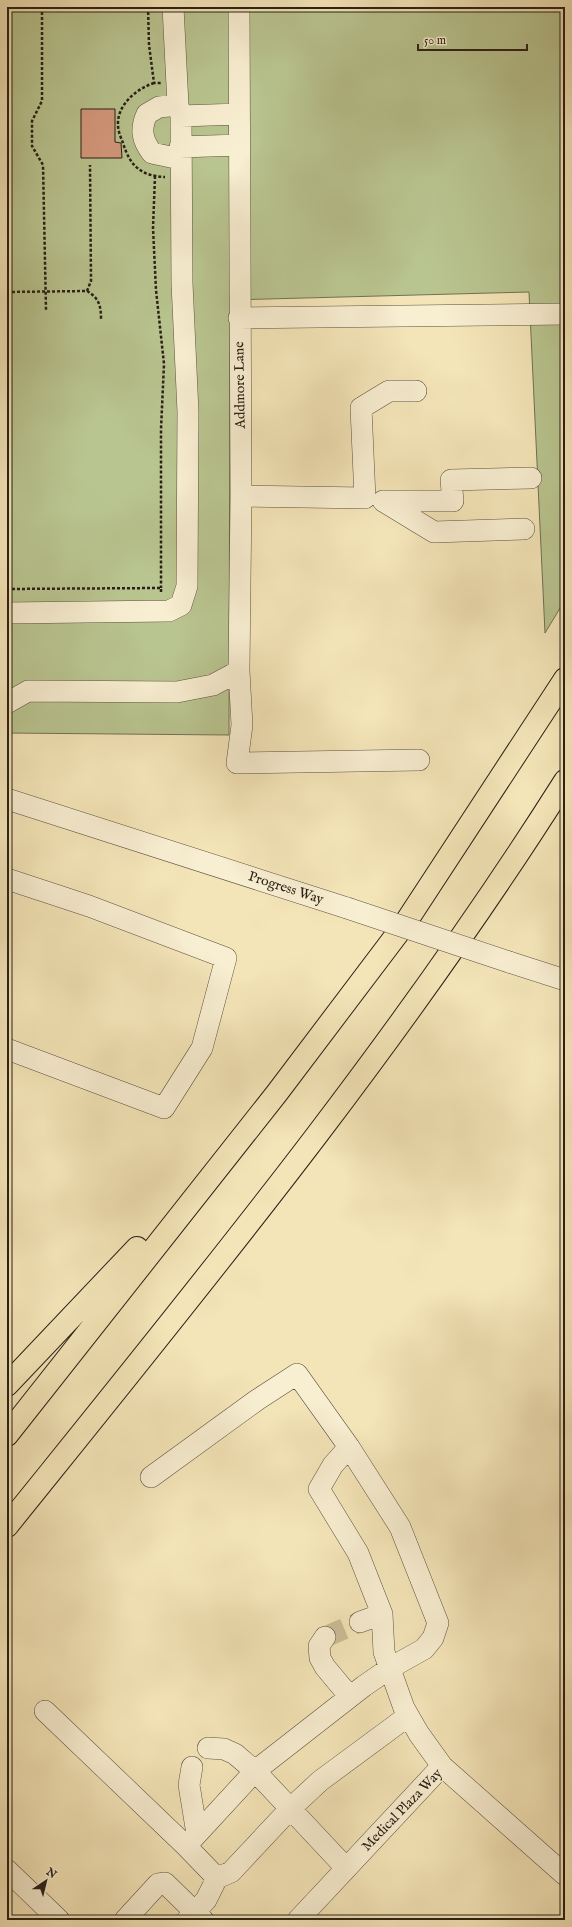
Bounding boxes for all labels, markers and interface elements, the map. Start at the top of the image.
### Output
scale bar [418,26,527,52]
text: 50 m [424,33,446,48]
street label: Addmore Lane [230,341,250,430]
street label: Progress Way [246,867,326,909]
street label: Medical Plaza Way [358,1765,446,1855]
north arrow [26,1861,66,1901]
text: N [42,1865,59,1882]

